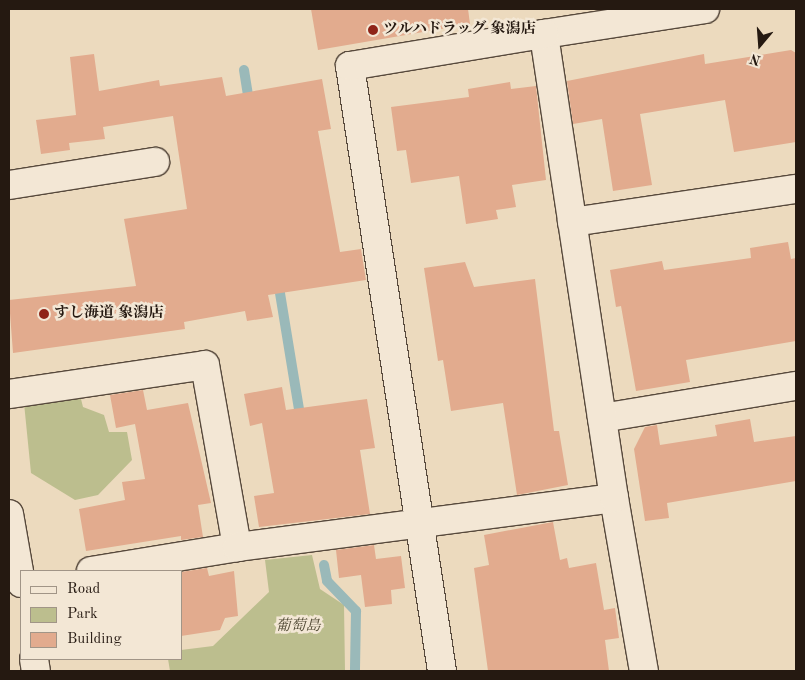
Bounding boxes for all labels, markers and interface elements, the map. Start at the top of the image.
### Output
north arrow [735,20,785,70]
place label: ツルハドラッグ 象潟店 [383,21,537,39]
marker: ツルハドラッグ 象潟店 [367,24,379,36]
text: N [748,51,763,68]
place label: すし海道 象潟店 [54,305,163,323]
marker: すし海道 象潟店 [38,308,50,320]
legend [20,570,182,660]
text: Road [67,582,100,597]
text: Park [67,607,98,622]
park label: 葡萄島 [276,618,320,636]
text: Building [67,632,122,647]

